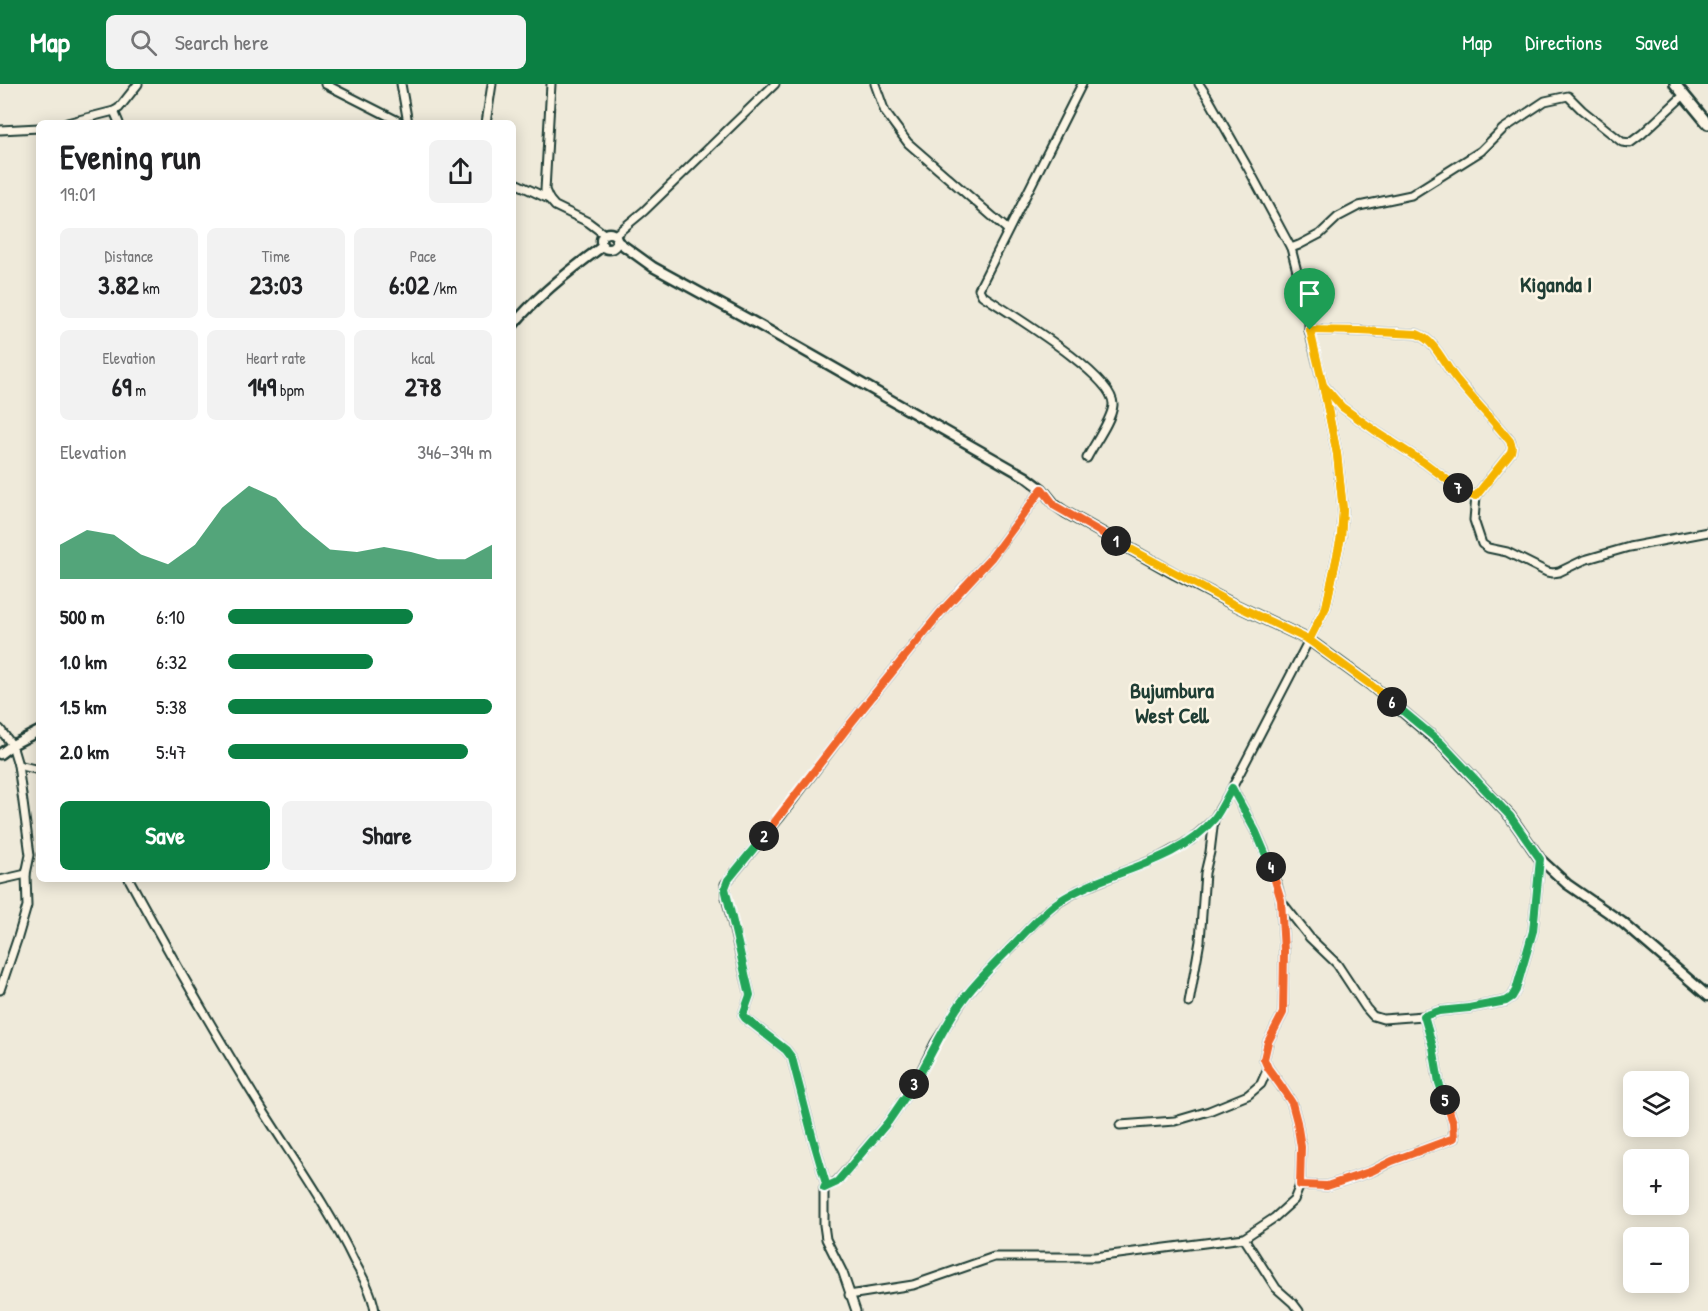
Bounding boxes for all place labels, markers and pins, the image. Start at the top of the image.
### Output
pin [1284,268,1335,330]
pin: 7 [1443,473,1473,503]
pin: 1 [1101,526,1131,556]
pin: 6 [1377,687,1407,717]
pin: 2 [749,821,779,851]
pin: 4 [1256,852,1286,882]
pin: 3 [899,1069,929,1099]
pin: 5 [1430,1085,1460,1115]

